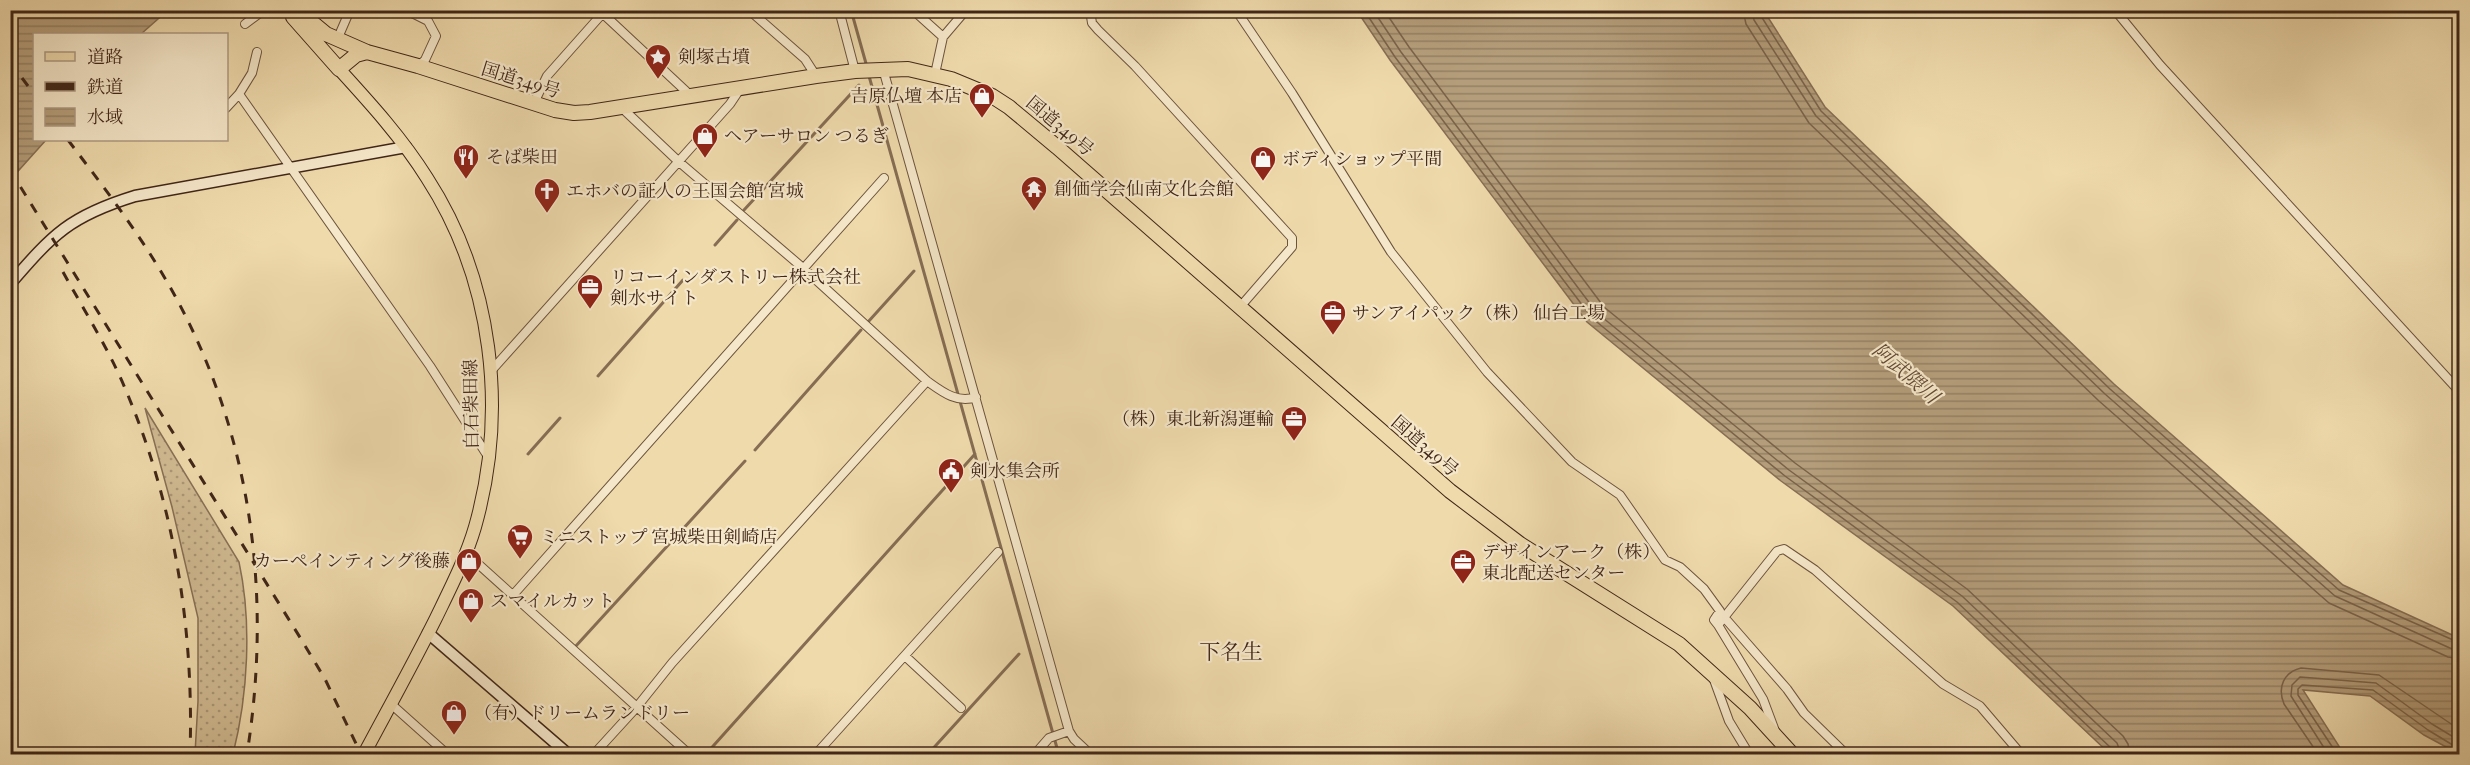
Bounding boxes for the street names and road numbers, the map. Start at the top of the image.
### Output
street label: 国道349号 [479,59,563,102]
street label: 国道349号 [1022,92,1098,161]
street label: 白石柴田線 [460,359,483,449]
street label: 国道349号 [1387,412,1462,481]

